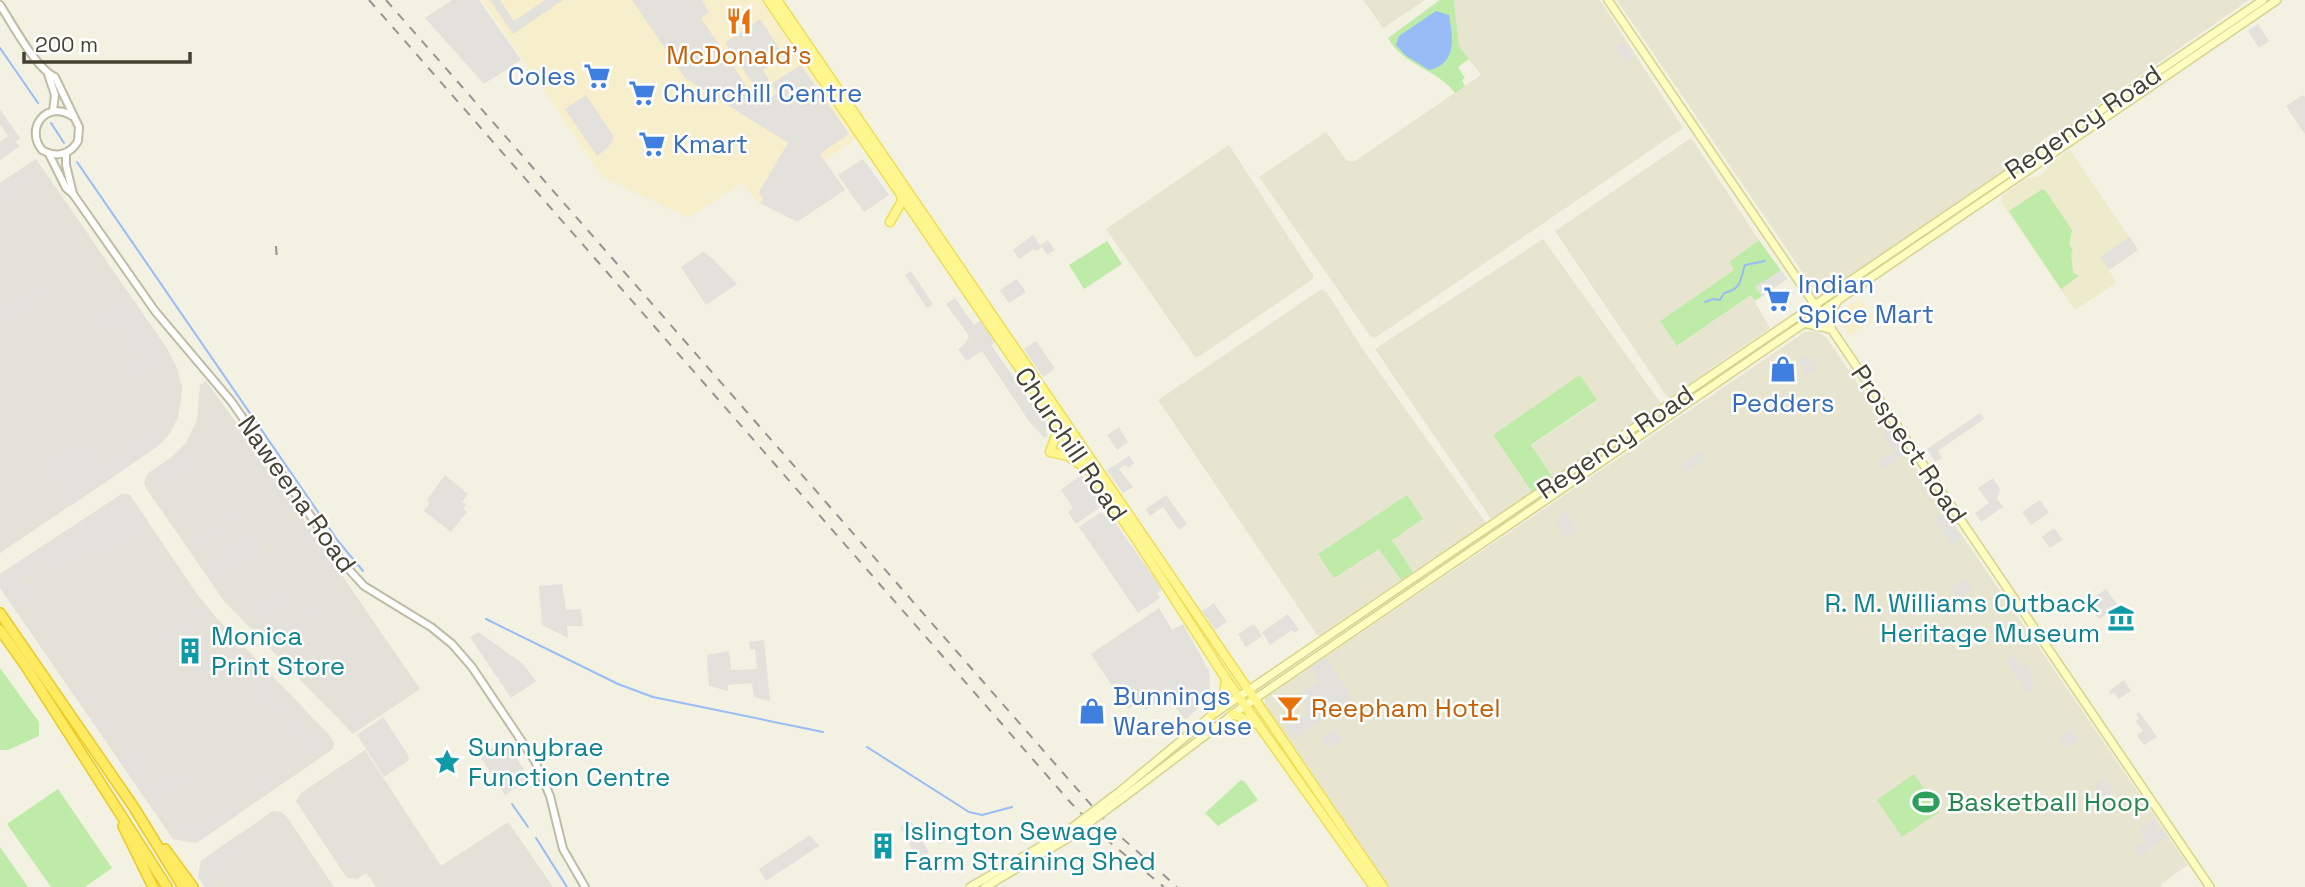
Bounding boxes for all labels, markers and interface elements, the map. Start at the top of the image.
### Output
restaurant icon: McDonald's [724,6,754,36]
scale bar [24,21,191,65]
text: 200 m [35,31,98,58]
place label: McDonald's [666,38,812,72]
street label: Regency Road [1998,57,2168,187]
place label: Coles [508,59,576,93]
supermarket icon: Coles [582,61,612,91]
place label: Churchill Centre [663,76,862,110]
supermarket icon: Churchill Centre [627,78,657,108]
place label: Kmart [673,127,748,161]
supermarket icon: Kmart [637,129,667,159]
place label: Indian Spice Mart [1798,267,1934,331]
supermarket icon: Indian Spice Mart [1762,284,1792,314]
shop icon: Pedders [1768,354,1798,384]
street label: Prospect Road [1843,358,1975,530]
street label: Churchill Road [1007,360,1135,528]
street label: Regency Road [1530,377,1700,507]
place label: Pedders [1732,386,1834,420]
street label: Naweena Road [230,409,364,579]
place label: R. M. Williams Outback Heritage Museum [1824,586,2100,650]
museum icon: R. M. Williams Outback Heritage Museum [2106,603,2136,633]
place label: Monica Print Store [211,619,345,683]
building icon: Monica Print Store [175,636,205,666]
place label: Bunnings Warehouse [1113,679,1252,743]
place label: Reepham Hotel [1311,691,1501,725]
bar icon: Reepham Hotel [1275,693,1305,723]
shop icon: Bunnings Warehouse [1077,696,1107,726]
place label: Sunnybrae Function Centre [468,730,670,794]
place icon: Sunnybrae Function Centre [432,747,462,777]
place label: Basketball Hoop [1947,785,2150,819]
sports icon: Basketball Hoop [1911,787,1941,817]
place label: Islington Sewage Farm Straining Shed [904,814,1156,878]
building icon: Islington Sewage Farm Straining Shed [868,831,898,861]

